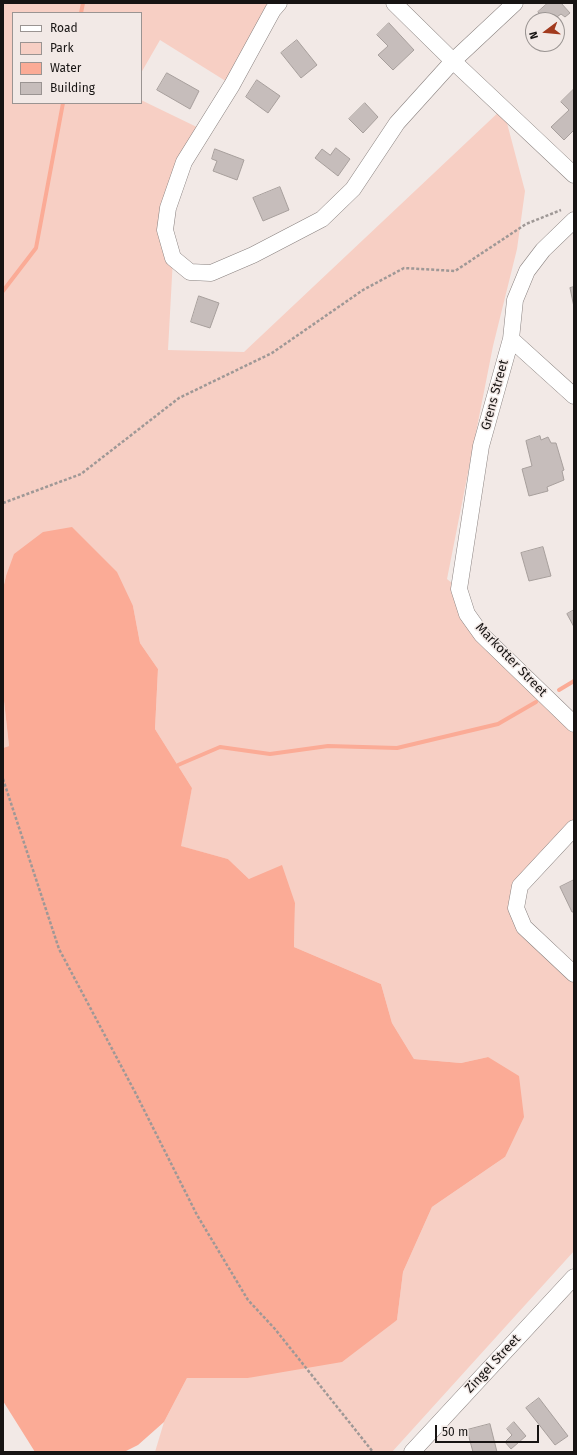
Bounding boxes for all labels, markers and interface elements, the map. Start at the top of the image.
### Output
legend [12,12,142,104]
north arrow [525,12,565,52]
text: Road [50,21,78,35]
text: N [527,30,541,40]
text: Park [50,41,74,55]
text: Water [50,61,81,75]
text: Building [50,81,95,95]
street label: Grens Street [478,358,512,432]
street label: Markotter Street [472,620,550,700]
street label: Zingel Street [462,1332,524,1396]
scale bar [437,1417,541,1443]
text: 50 m [442,1425,468,1439]

